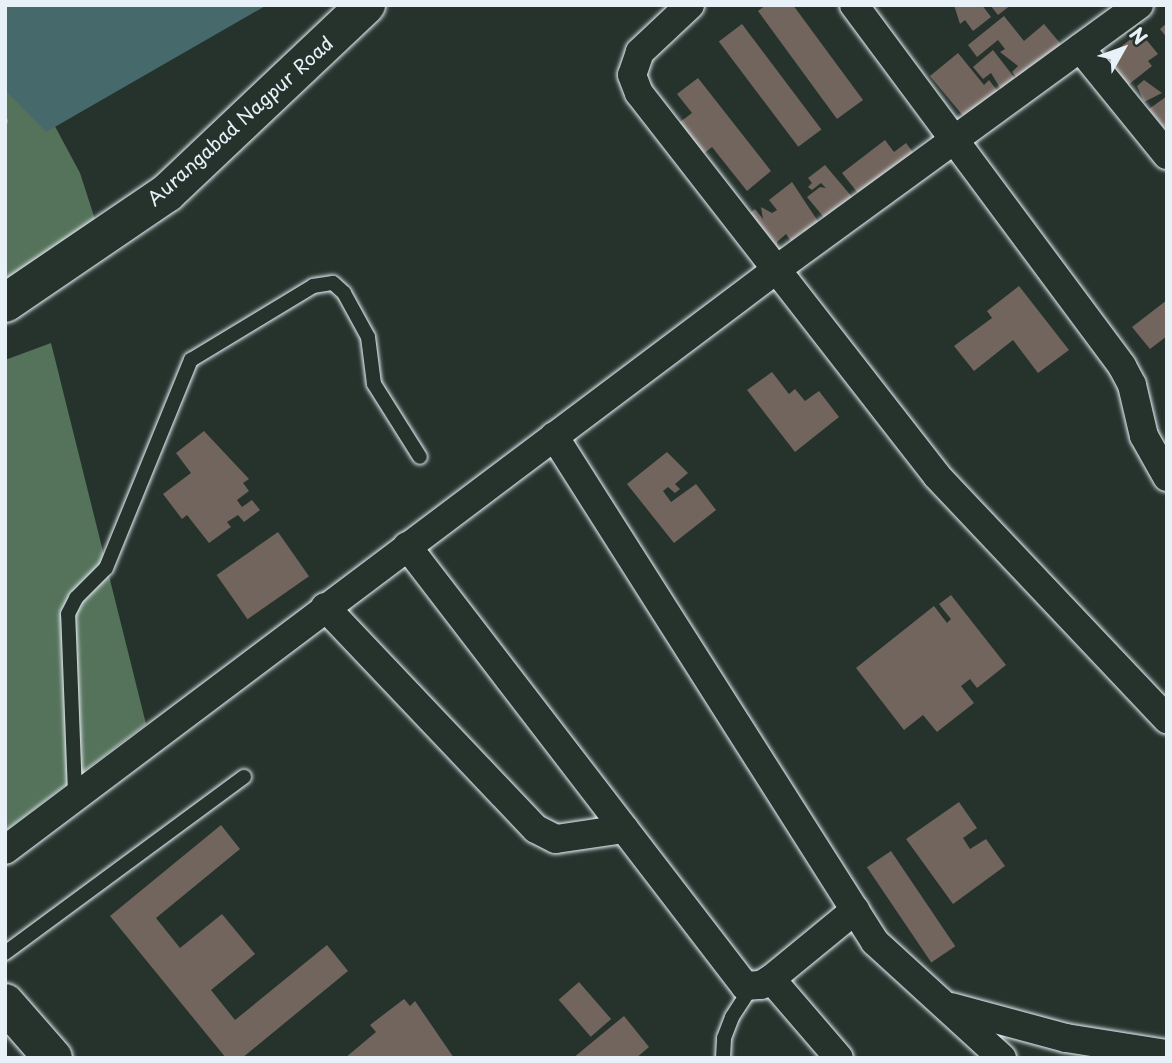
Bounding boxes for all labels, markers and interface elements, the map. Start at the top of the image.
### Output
north arrow [1088,14,1158,84]
text: N [1124,21,1155,50]
street label: Aurangabad Nagpur Road [142,31,338,211]

